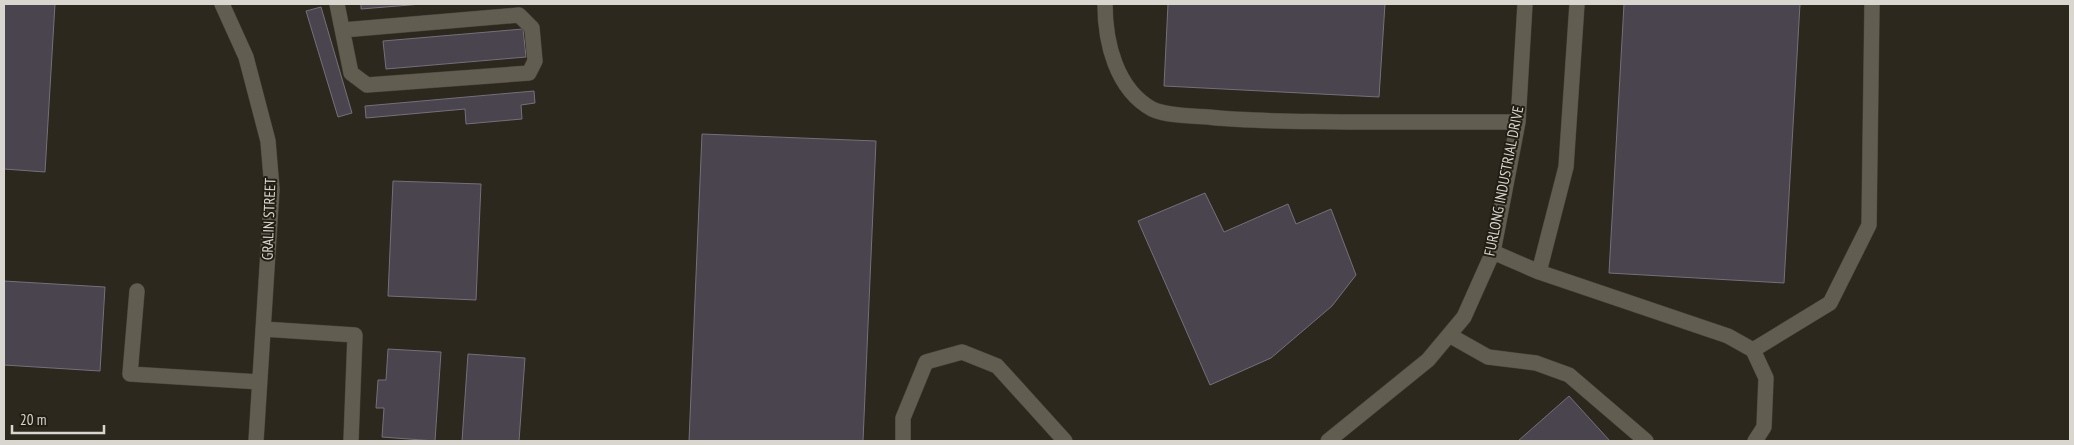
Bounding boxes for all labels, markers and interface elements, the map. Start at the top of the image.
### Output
street label: FURLONG INDUSTRIAL DRIVE [1480,104,1527,258]
street label: GRALIN STREET [258,177,279,260]
scale bar [12,402,105,434]
text: 20 m [20,410,46,429]

